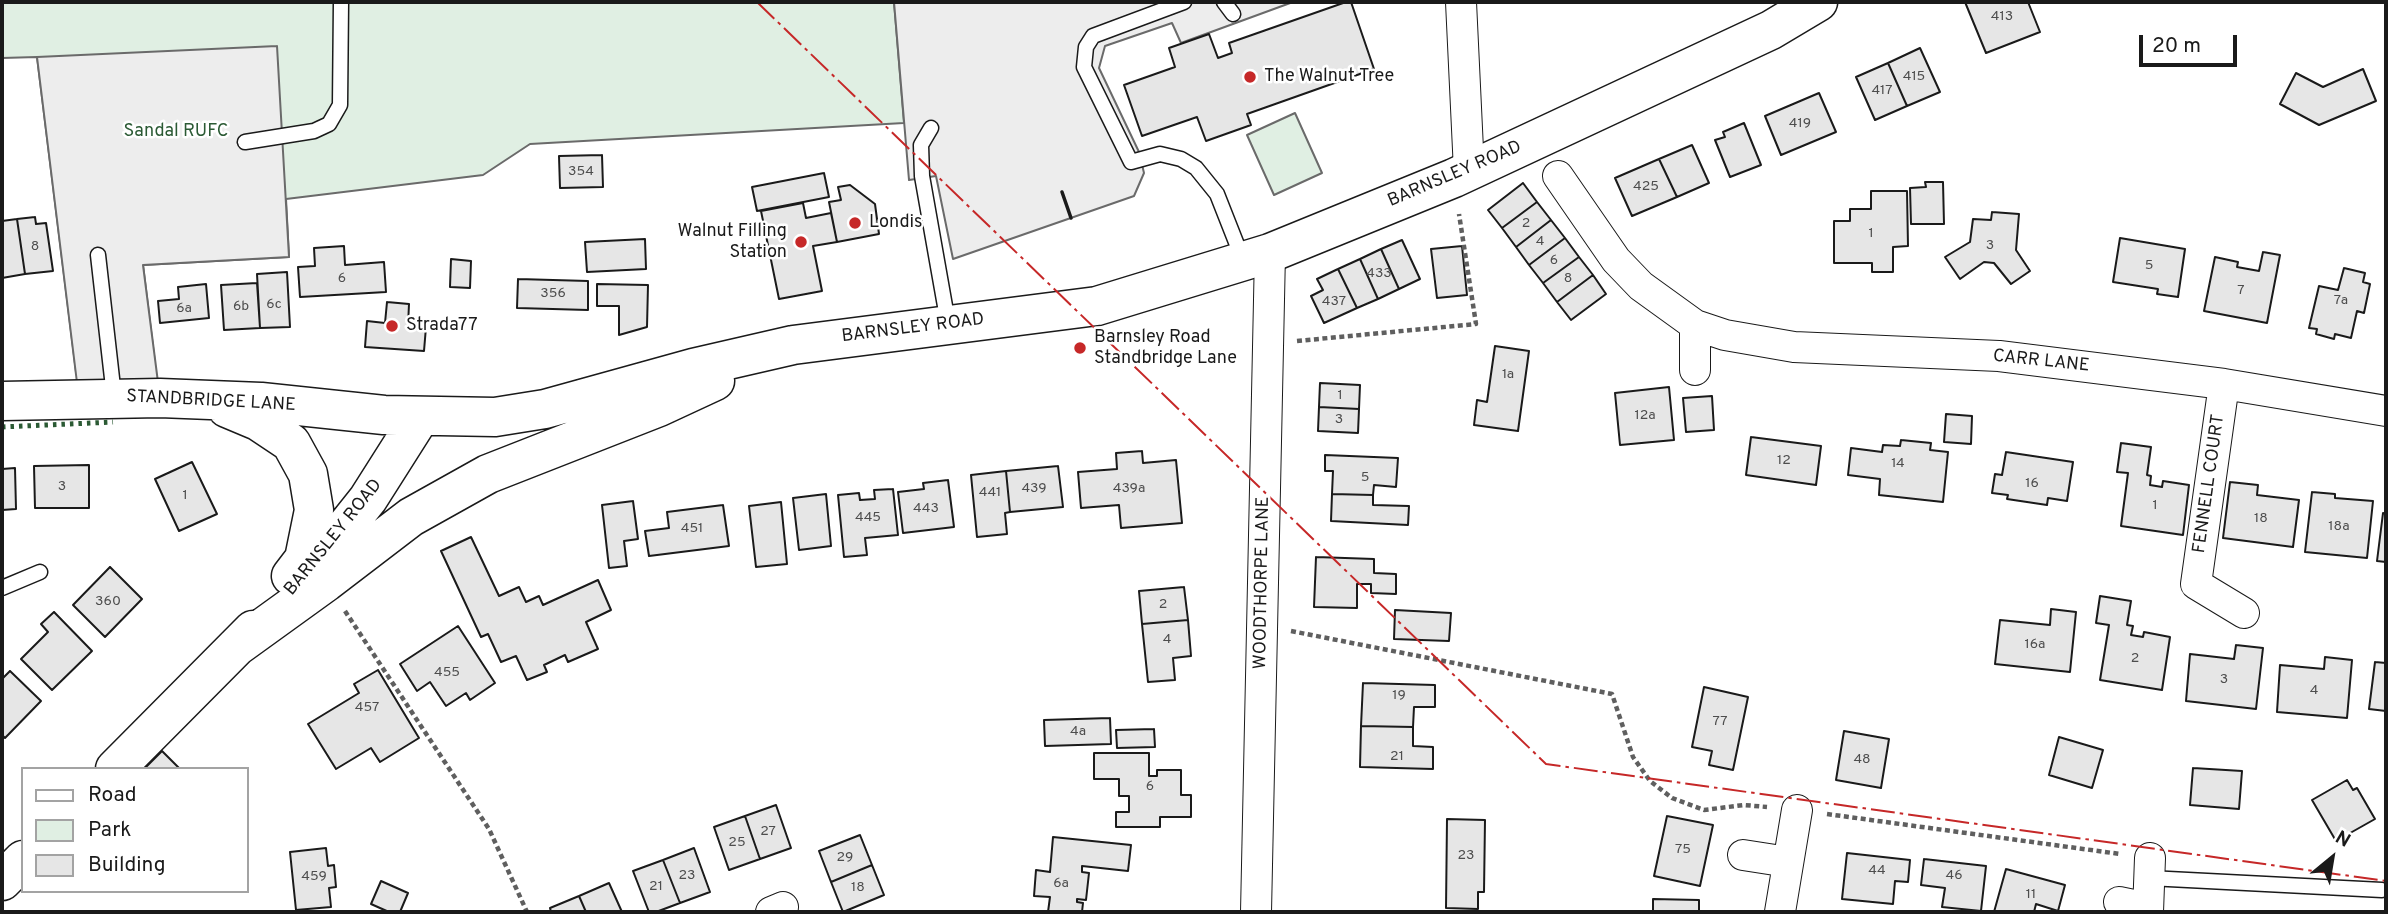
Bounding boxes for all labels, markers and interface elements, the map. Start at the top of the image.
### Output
house number: 413 [1991,9,2013,25]
scale bar [2143,21,2241,65]
text: 20 m [2152,33,2201,60]
place label: The Walnut Tree [1264,66,1394,88]
marker: The Walnut Tree [1242,69,1258,85]
house number: 415 [1903,69,1925,85]
house number: 417 [1871,83,1893,99]
house number: 419 [1789,116,1811,132]
park label: Sandal RUFC [124,121,228,143]
street label: BARNSLEY ROAD [1385,137,1525,213]
house number: 354 [568,164,594,180]
house number: 425 [1633,179,1659,195]
place label: Londis [869,212,923,234]
marker: Londis [847,215,863,231]
house number: 2 [1522,216,1530,232]
place label: Walnut Filling Station [678,221,787,264]
house number: 1 [1868,226,1874,242]
marker: Walnut Filling Station [793,234,809,250]
house number: 4 [1536,234,1544,250]
house number: 3 [1986,238,1994,254]
house number: 8 [31,239,39,255]
house number: 6 [1550,253,1558,269]
house number: 5 [2145,258,2153,274]
house number: 433 [1366,266,1392,282]
house number: 6 [338,271,346,287]
house number: 8 [1564,271,1572,287]
house number: 7 [2237,283,2245,299]
house number: 356 [540,286,566,302]
house number: 7a [2334,293,2348,309]
house number: 437 [1322,294,1346,310]
house number: 6c [266,297,282,313]
house number: 6b [233,299,249,315]
house number: 6a [176,301,192,317]
street label: BARNSLEY ROAD [841,310,985,348]
place label: Strada77 [406,315,478,337]
marker: Strada77 [384,318,400,334]
place label: Barnsley Road Standbridge Lane [1094,327,1237,370]
marker: Barnsley Road Standbridge Lane [1072,340,1088,356]
street label: CARR LANE [1992,346,2090,378]
house number: 1a [1502,367,1514,383]
street label: STANDBRIDGE LANE [126,387,296,417]
house number: 1 [1337,388,1343,404]
house number: 12a [1634,408,1656,424]
house number: 3 [1335,412,1343,428]
street label: FENNELL COURT [2190,413,2230,555]
house number: 12 [1777,453,1791,469]
house number: 14 [1891,456,1905,472]
house number: 5 [1361,470,1369,486]
street label: BARNSLEY ROAD [280,475,388,601]
house number: 16 [2025,476,2039,492]
house number: 3 [58,479,66,495]
house number: 439 [1021,481,1047,497]
house number: 439a [1113,481,1145,497]
house number: 441 [979,485,1001,501]
house number: 1 [182,488,188,504]
street label: WOODTHORPE LANE [1251,496,1275,670]
house number: 1 [2152,498,2158,514]
house number: 443 [913,501,939,517]
house number: 445 [855,510,881,526]
house number: 18 [2254,511,2268,527]
house number: 18a [2328,519,2350,535]
house number: 451 [681,521,703,537]
house number: 360 [95,594,121,610]
house number: 2 [1159,597,1167,613]
house number: 4 [1163,632,1171,648]
house number: 16a [2025,637,2045,653]
house number: 2 [2131,651,2139,667]
house number: 455 [434,665,460,681]
house number: 3 [2220,672,2228,688]
house number: 4 [2310,683,2318,699]
house number: 19 [1392,688,1406,704]
house number: 457 [355,700,379,716]
house number: 77 [1712,714,1728,730]
house number: 4a [1070,724,1086,740]
house number: 21 [1390,749,1404,765]
house number: 48 [1853,752,1871,768]
legend [21,767,248,893]
house number: 6 [1146,779,1154,795]
text: Road [88,782,137,809]
text: Park [88,817,131,844]
north arrow [2297,823,2367,893]
house number: 27 [760,824,776,840]
text: N [2331,826,2354,854]
house number: 25 [728,835,746,851]
house number: 75 [1675,842,1691,858]
house number: 23 [1458,848,1474,864]
house number: 29 [837,850,853,866]
text: Building [88,852,166,879]
house number: 44 [1868,863,1886,879]
house number: 23 [679,868,695,884]
house number: 46 [1945,868,1963,884]
house number: 459 [301,869,327,885]
house number: 6a [1053,876,1069,892]
house number: 21 [649,879,663,895]
house number: 18 [851,880,865,896]
house number: 11 [2026,887,2036,903]

